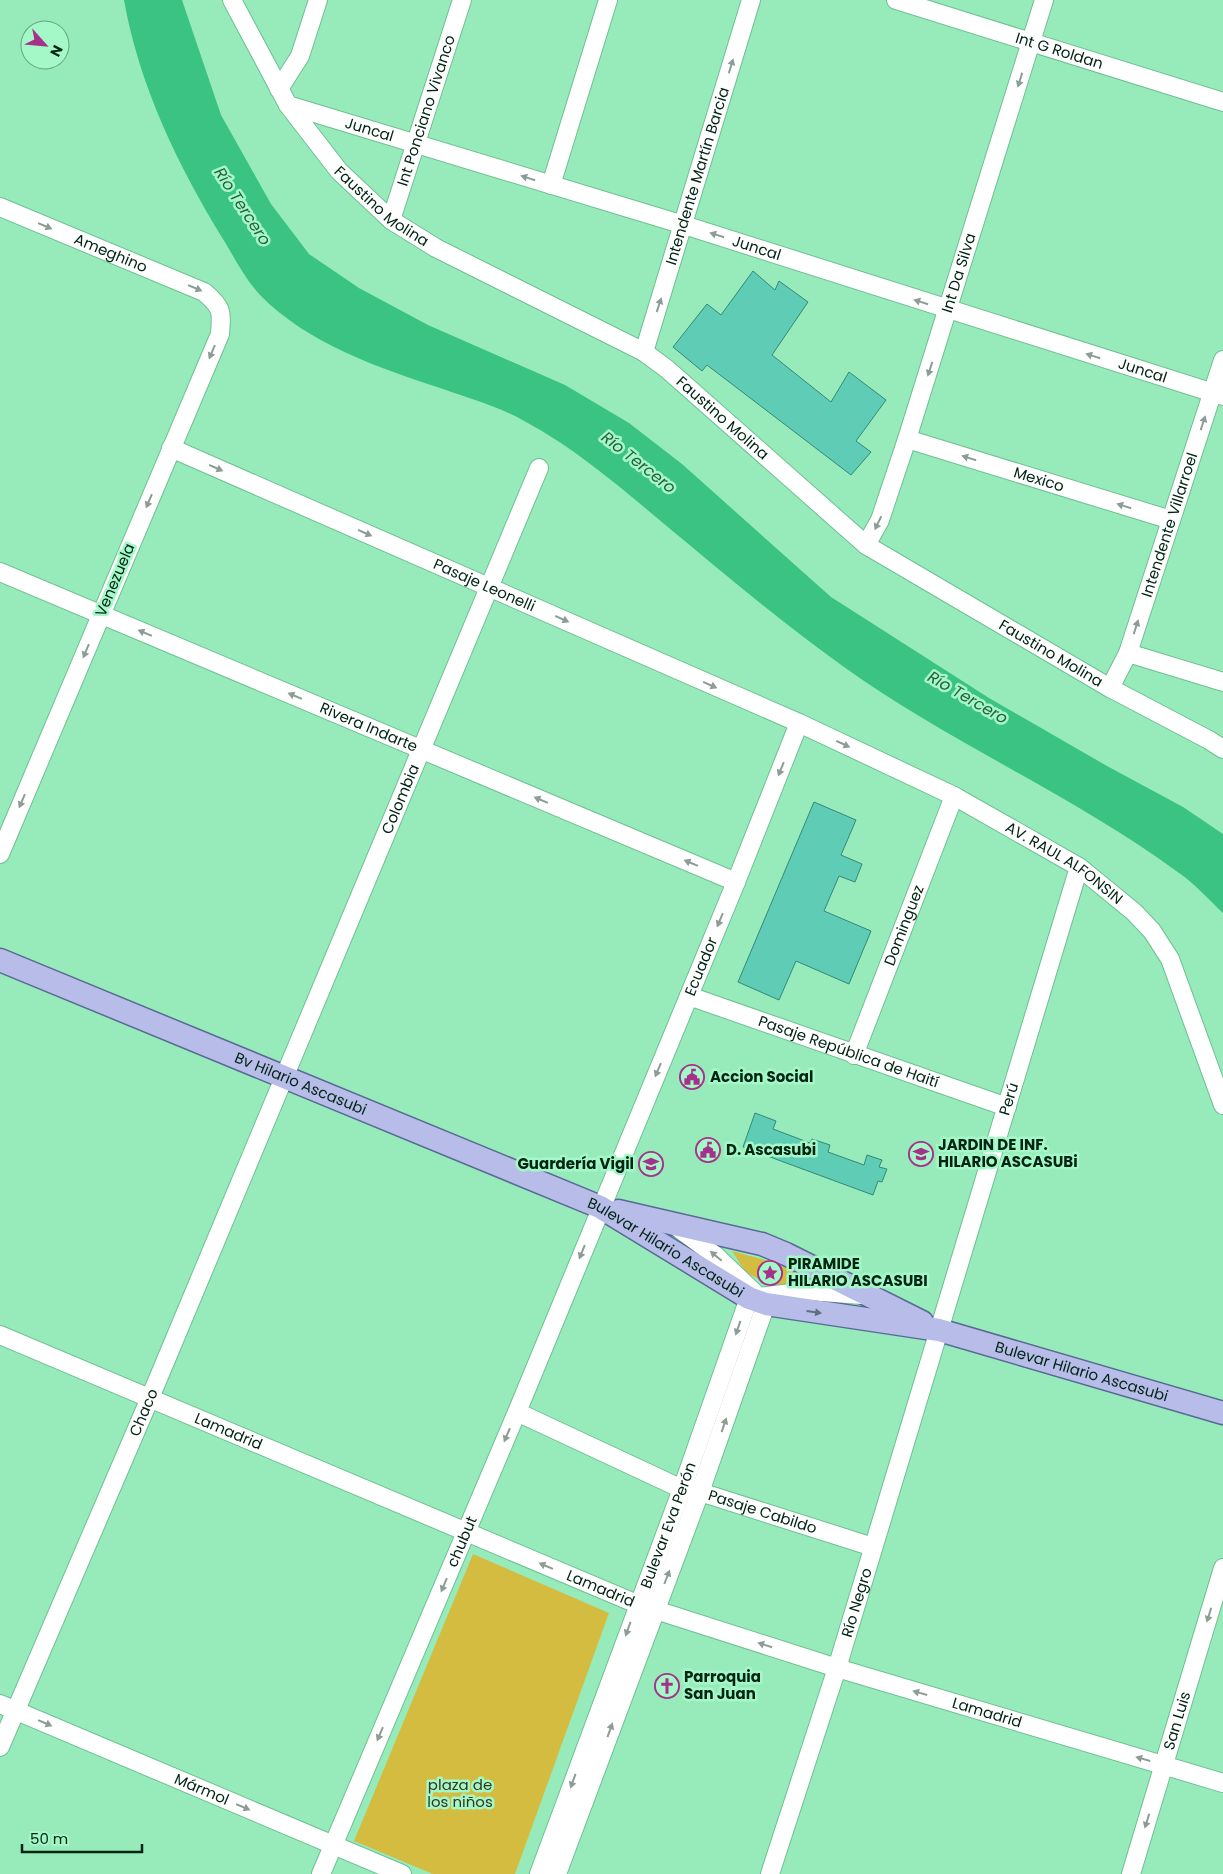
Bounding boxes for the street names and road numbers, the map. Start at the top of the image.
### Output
street label: Int G Roldan [1013,27,1106,74]
street label: Int Ponciano Vivanco [392,32,460,189]
street label: Intendente Martín Barcia [660,84,734,267]
street label: Juncal [342,112,397,146]
street label: Faustino Molina [330,161,433,251]
street label: Ameghino [71,228,151,277]
street label: Juncal [730,230,784,265]
street label: Int Da Silva [936,230,981,315]
street label: Juncal [1116,352,1170,388]
street label: Faustino Molina [672,371,774,464]
street label: Intendente Villarroel [1136,450,1202,600]
street label: Mexico [1011,461,1067,497]
street label: Venezuela [90,540,139,620]
street label: Pasaje Leonelli [430,553,539,616]
street label: Faustino Molina [995,614,1107,692]
street label: Rivera Indarte [317,697,421,757]
street label: Colombia [376,761,424,837]
street label: AV. RAUL ALFONSIN [1002,816,1128,909]
street label: Dominguez [879,882,929,969]
street label: Ecuador [679,933,722,999]
street label: Pasaje República de Haití [756,1010,942,1093]
street label: Bv Hilario Ascasubi [232,1047,370,1120]
street label: Perú [994,1080,1023,1118]
street label: Bulevar Hilario Ascasubi [585,1192,748,1303]
street label: Bulevar Hilario Ascasubi [993,1336,1171,1406]
street label: Chaco [124,1385,163,1440]
street label: Lamadrid [191,1407,266,1455]
street label: Bulevar Eva Perón [635,1459,701,1591]
street label: Pasaje Cabildo [706,1484,820,1539]
street label: chubut [441,1513,482,1570]
street label: Lamadrid [564,1565,638,1612]
street label: Río Negro [836,1565,877,1640]
street label: San Luis [1158,1689,1195,1752]
street label: Lamadrid [950,1692,1025,1733]
street label: Mármol [171,1768,232,1810]

